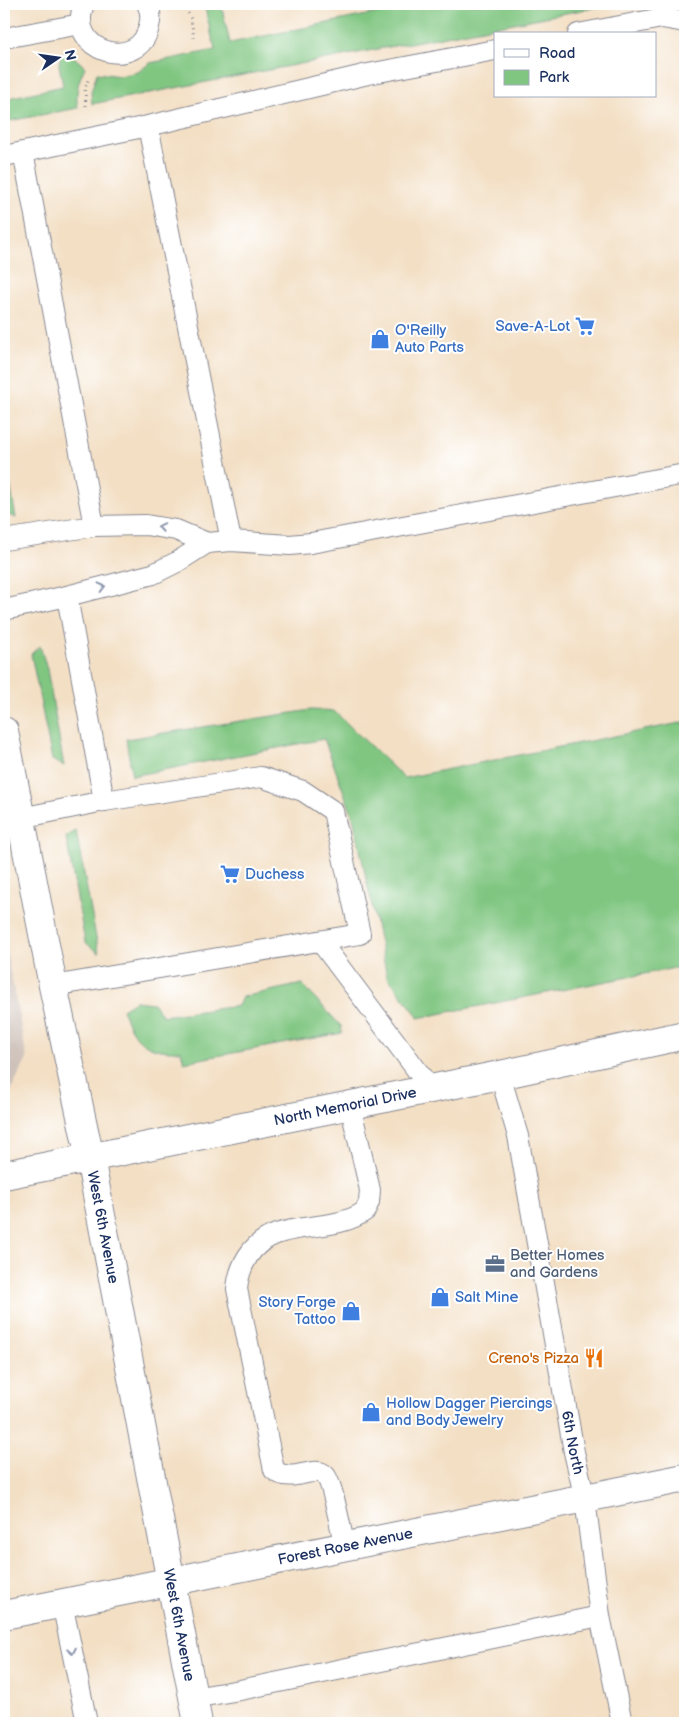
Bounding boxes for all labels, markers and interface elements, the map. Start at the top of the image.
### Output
north arrow [32,32,82,82]
legend [494,32,656,98]
text: Road [539,44,575,63]
text: N [61,48,80,62]
text: Park [539,68,570,87]
supermarket icon: Save-A-Lot [574,315,596,337]
place label: Save-A-Lot [495,317,570,336]
place label: O'Reilly Auto Parts [395,321,464,357]
shop icon: O'Reilly Auto Parts [369,328,391,350]
one-way arrow [156,523,165,533]
one-way arrow [98,582,107,593]
supermarket icon: Duchess [219,863,241,885]
place label: Duchess [245,865,305,884]
street label: North Memorial Drive [272,1083,418,1130]
street label: West 6th Avenue [83,1169,123,1285]
place label: Better Homes and Gardens [510,1246,605,1282]
office icon: Better Homes and Gardens [484,1253,506,1275]
shop icon: Salt Mine [429,1286,451,1308]
place label: Salt Mine [455,1288,518,1307]
place label: Story Forge Tattoo [259,1293,336,1329]
shop icon: Story Forge Tattoo [340,1300,362,1322]
restaurant icon: Creno's Pizza [583,1347,605,1369]
place label: Creno's Pizza [488,1349,579,1368]
place label: Hollow Dagger Piercings and Body Jewelry [386,1394,553,1430]
shop icon: Hollow Dagger Piercings and Body Jewelry [360,1401,382,1423]
street label: 6th North [557,1409,588,1476]
street label: Forest Rose Avenue [276,1524,414,1569]
street label: West 6th Avenue [159,1567,199,1683]
one-way arrow [66,1647,76,1655]

